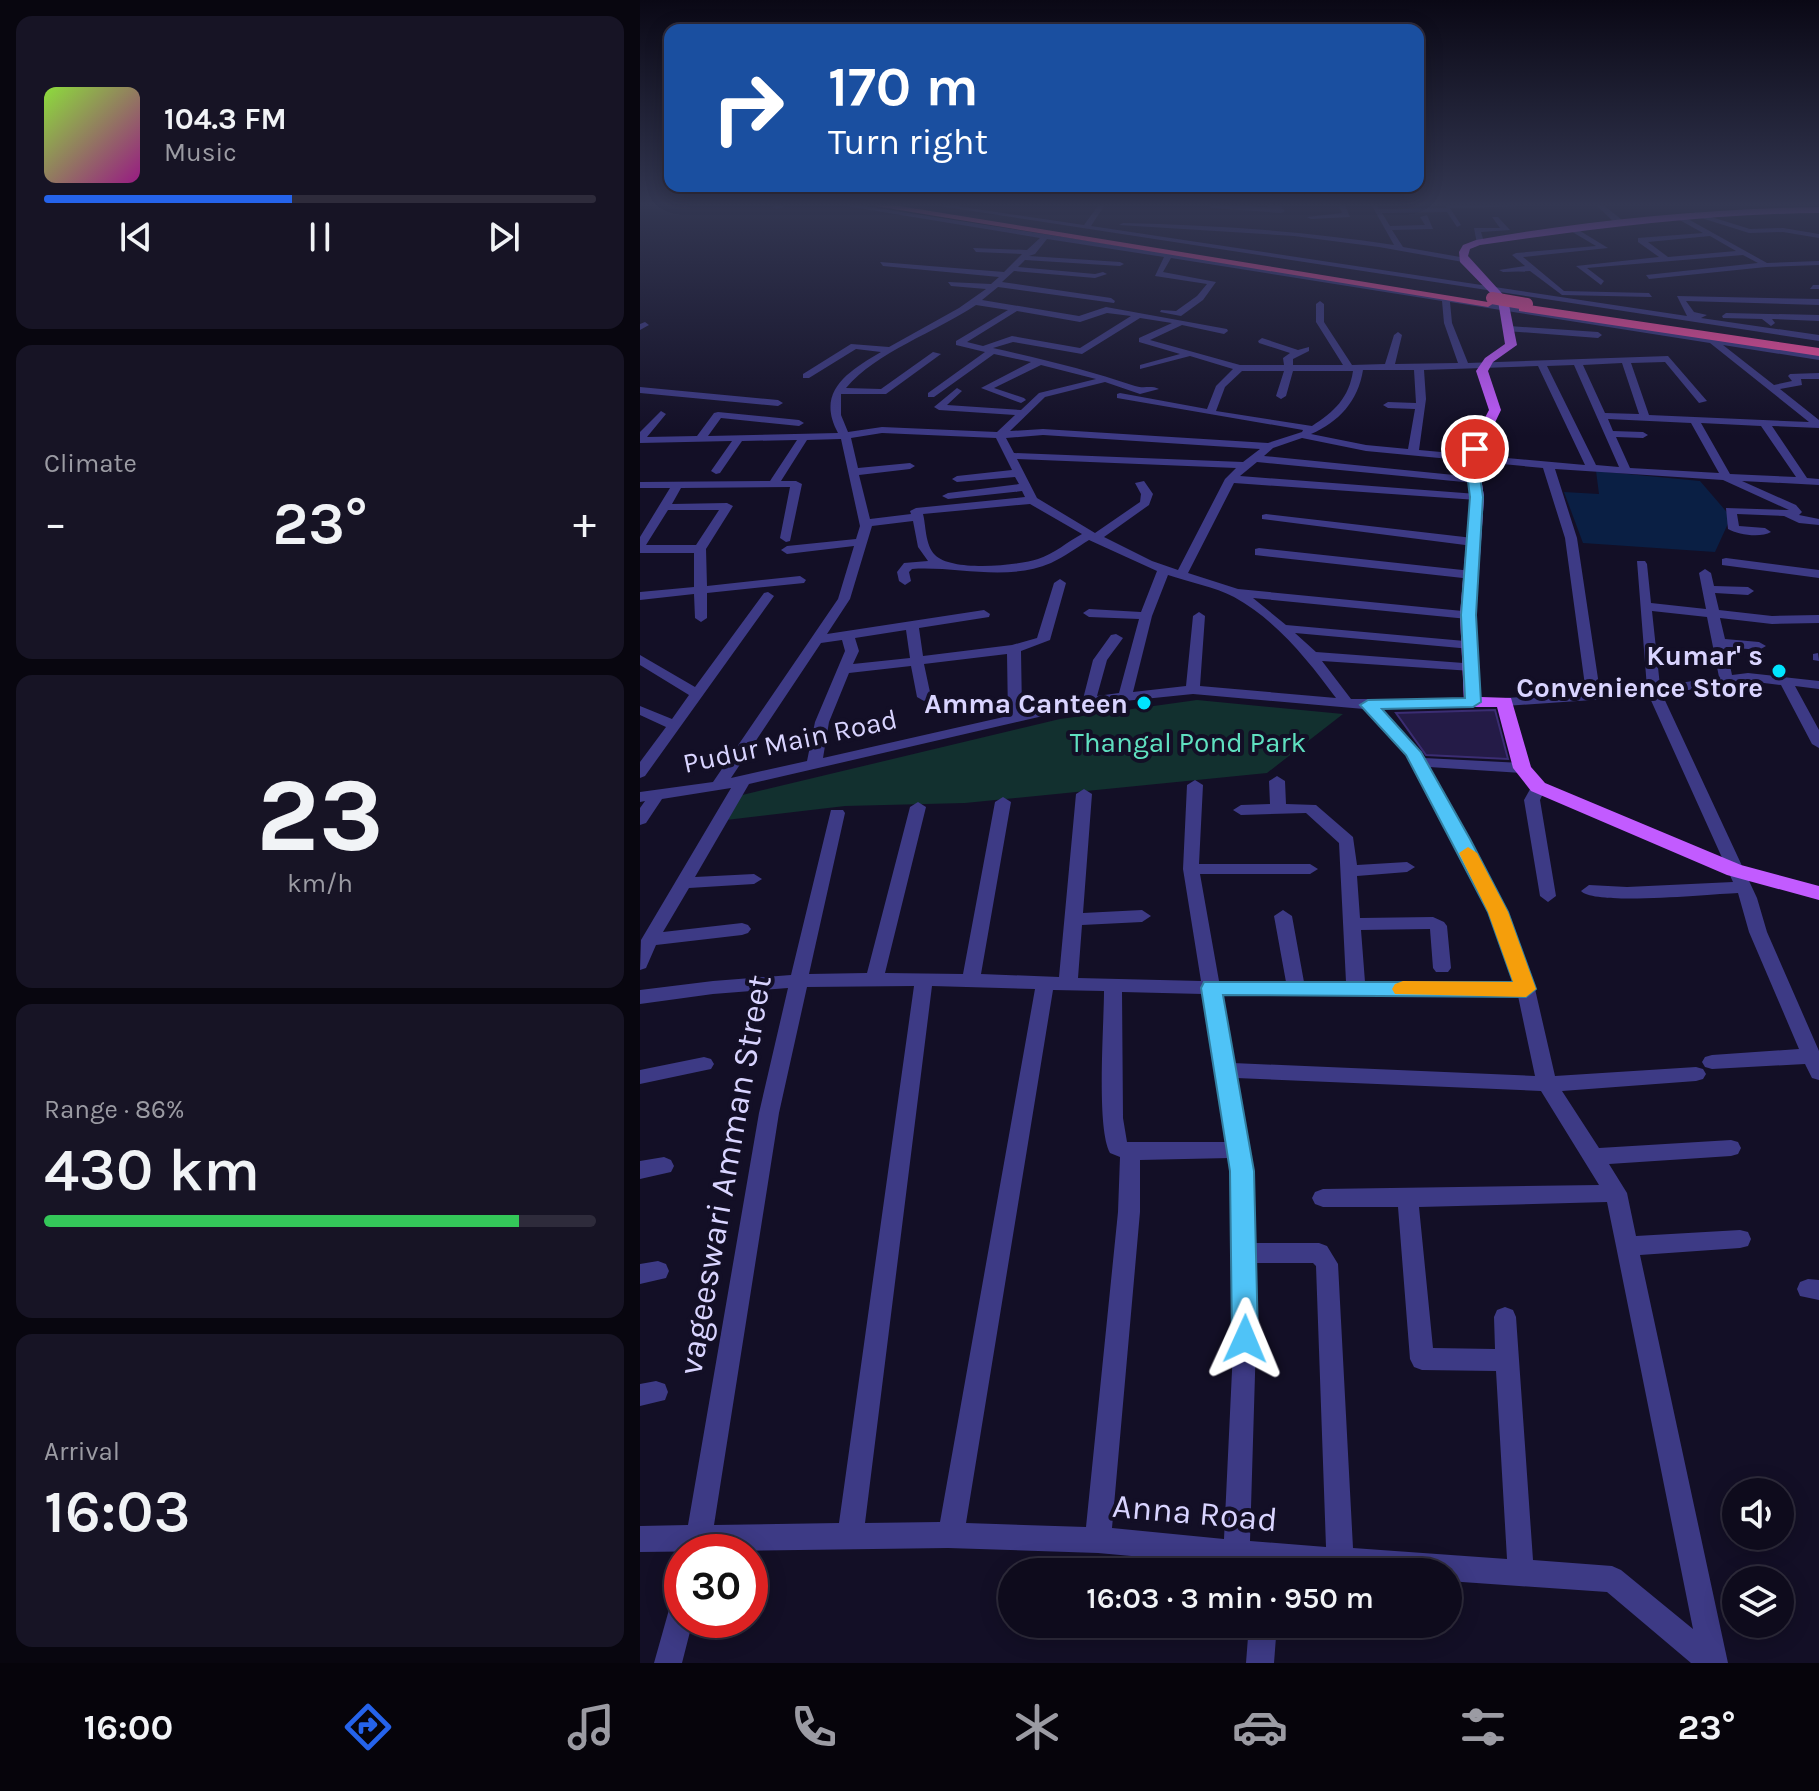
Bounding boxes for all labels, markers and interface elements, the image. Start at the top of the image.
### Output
text: 170 m [828,54,979,119]
icon: right [696,56,800,160]
text: 104.3 FM [164,101,287,137]
text: Turn right [828,121,988,163]
text: Music [164,137,237,168]
icon: previous [114,215,158,259]
icon: pause [298,215,342,259]
icon: next [482,215,526,259]
pin [1441,415,1509,483]
icon: arrive [1453,427,1497,471]
text: Climate [44,448,137,479]
text: 23° [272,489,368,559]
text: − [44,498,67,549]
text: + [573,498,596,549]
place label: Kumar' s Convenience Store [1516,639,1763,704]
marker: Kumar' s Convenience Store [1770,662,1788,680]
place label: Amma Canteen [924,687,1128,720]
marker: Amma Canteen [1135,694,1153,712]
street label: Pudur Main Road [680,702,900,780]
park label: Thangal Pond Park [1070,726,1306,759]
text: 23 [256,755,384,876]
text: km/h [287,868,353,899]
street label: vageeswari Amman Street [670,972,780,1378]
text: Range · 86% [44,1094,185,1125]
text: 430 km [44,1135,260,1205]
position arrow [1203,1297,1287,1381]
text: Arrival [44,1436,120,1467]
text: 16:03 [44,1477,191,1547]
map controls [1722,1478,1794,1638]
button: sound [1722,1478,1794,1550]
street label: Anna Road [1111,1486,1279,1540]
speed limit sign: 30 [664,1534,768,1638]
button: layers [1722,1566,1794,1638]
text: 16:03 · 3 min · 950 m [1086,1580,1374,1616]
icon: directions [340,1699,396,1755]
icon: music [563,1699,619,1755]
icon: phone [786,1699,842,1755]
icon: climate [1009,1699,1065,1755]
icon: car [1232,1699,1288,1755]
icon: filters [1455,1699,1511,1755]
text: 16:00 [83,1706,173,1748]
text: 23° [1677,1706,1736,1748]

